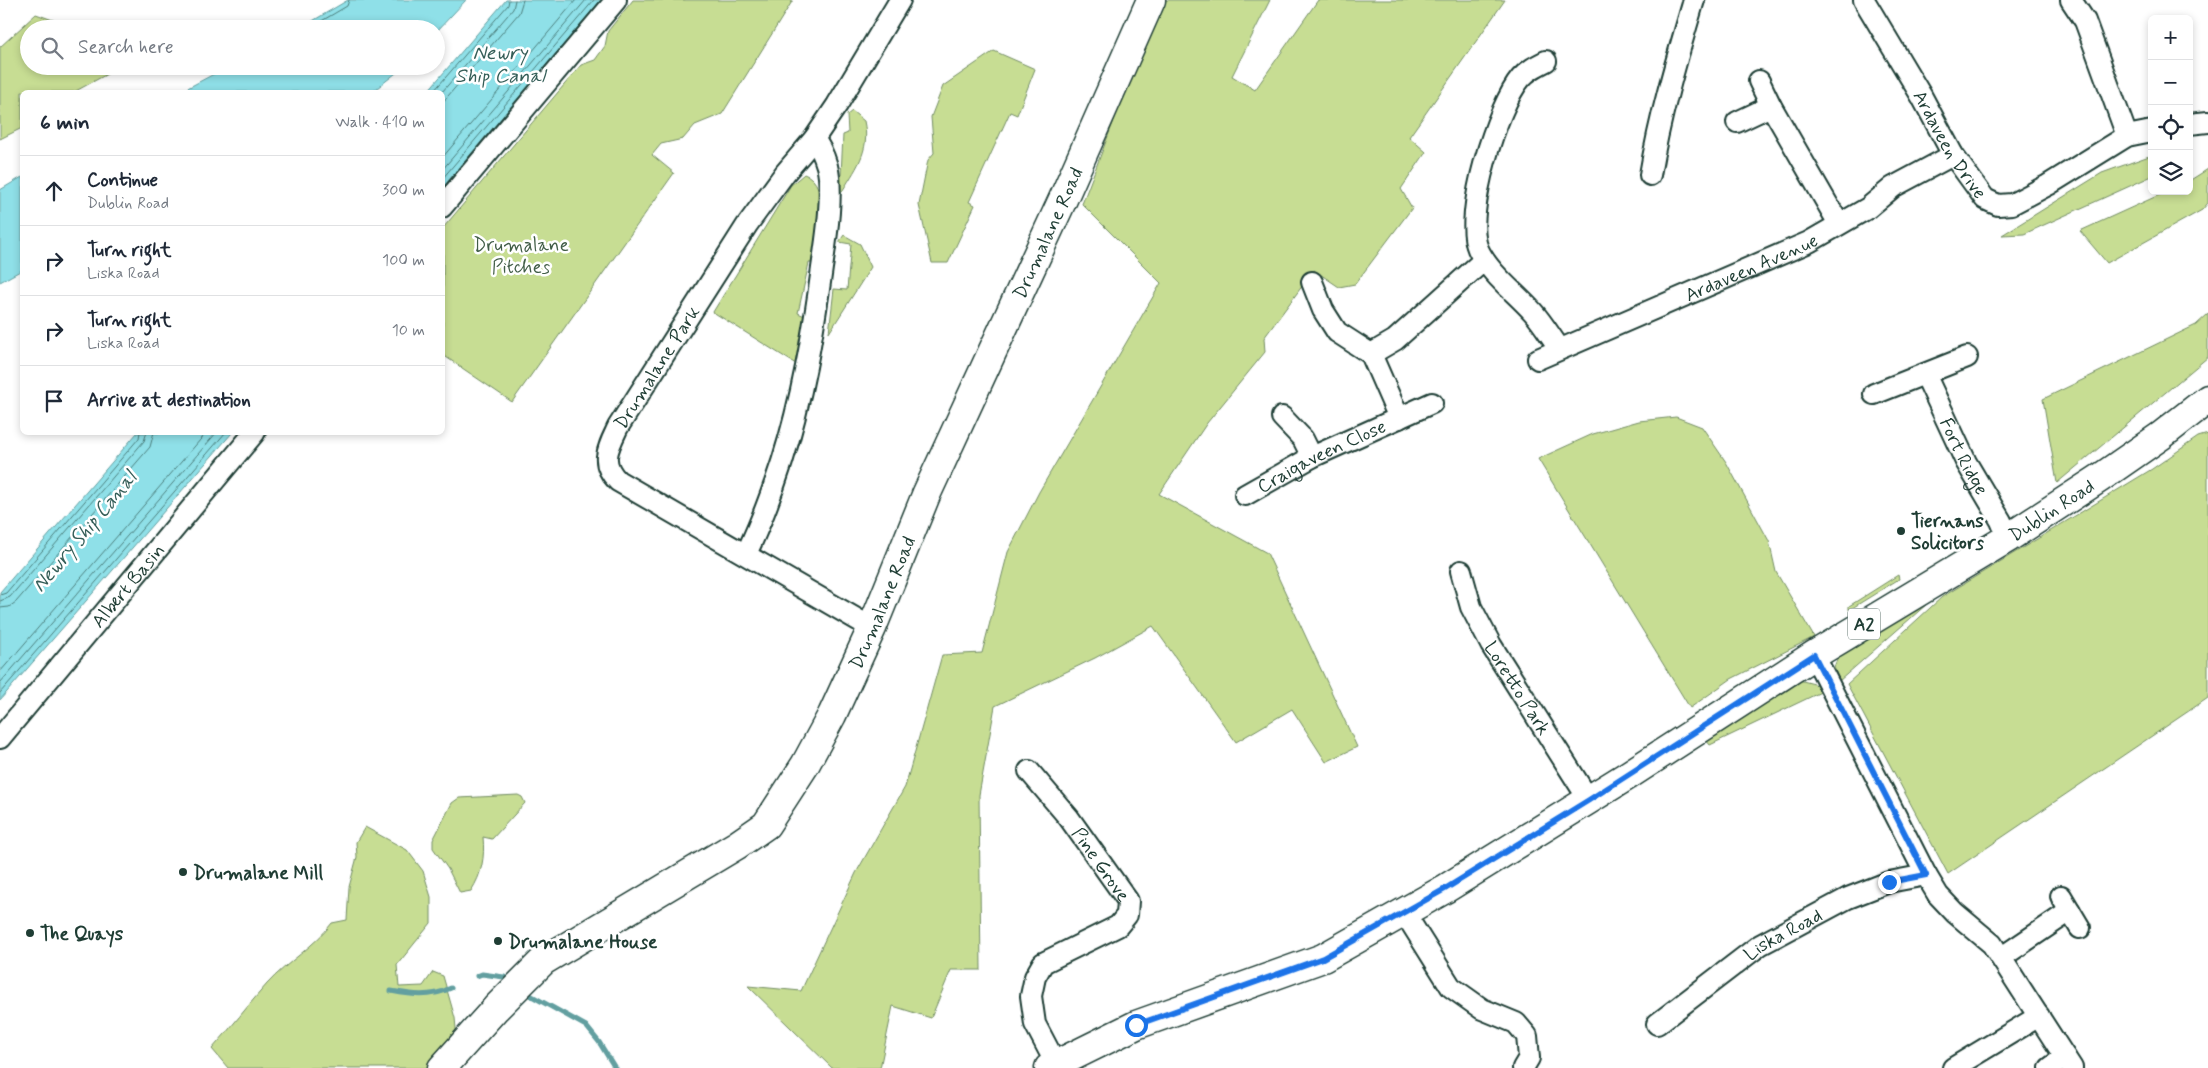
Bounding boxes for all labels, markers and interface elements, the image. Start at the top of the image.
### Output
map controls [2148,15,2193,195]
button: + [2148,15,2193,60]
search box [20,20,445,75]
icon: search [38,34,66,62]
text: Search here [78,35,174,60]
water label: Newry Ship Canal [455,40,548,90]
button: − [2148,60,2193,105]
street label: Ardaveen Drive [1907,86,1992,204]
button: locate [2148,105,2193,150]
text: 6 min [40,109,90,137]
text: Walk · 410 m [335,112,425,133]
button: layers [2148,150,2193,195]
street label: Drumalane Road [1008,164,1089,303]
text: Continue [87,168,158,193]
icon: ahead [40,177,68,205]
text: 300 m [382,180,425,201]
text: Dublin Road [87,193,169,214]
street label: Ardaveen Avenue [1681,228,1823,308]
park label: Drumalane Pitches [473,233,569,280]
text: Turn right [87,238,171,263]
icon: right [40,247,68,275]
text: 100 m [382,250,425,271]
text: Liska Road [87,263,159,284]
street label: Drumalane Park [609,301,706,434]
text: Turn right [87,308,171,333]
icon: right [40,317,68,345]
text: 10 m [392,320,425,341]
text: Liska Road [87,333,159,354]
icon: arrive [40,387,68,415]
text: Arrive at destination [87,388,251,413]
street label: Craigaveen Close [1253,414,1390,500]
street label: Fort Ridge [1933,414,1994,500]
water label: Newry Ship Canal [26,465,145,598]
street label: Dublin Road [2004,474,2100,548]
place label: Tiernans Solicitors [1911,509,1985,556]
marker: Tiernans Solicitors [1895,525,1907,537]
street label: Drumalane Road [844,533,922,673]
street label: Albert Basin [86,539,171,633]
road number: A2 [1848,608,1880,640]
street label: Loretto Park [1478,637,1556,740]
street label: Pine Grove [1065,823,1135,907]
place label: Drumalane Mill [193,861,323,886]
marker: Drumalane Mill [177,866,189,878]
route end [1878,871,1901,894]
street label: Liska Road [1739,903,1827,967]
place label: The Quays [40,922,124,948]
marker: The Quays [24,927,36,939]
place label: Drumalane House [508,930,658,955]
marker: Drumalane House [492,935,504,947]
route start [1125,1014,1148,1037]

